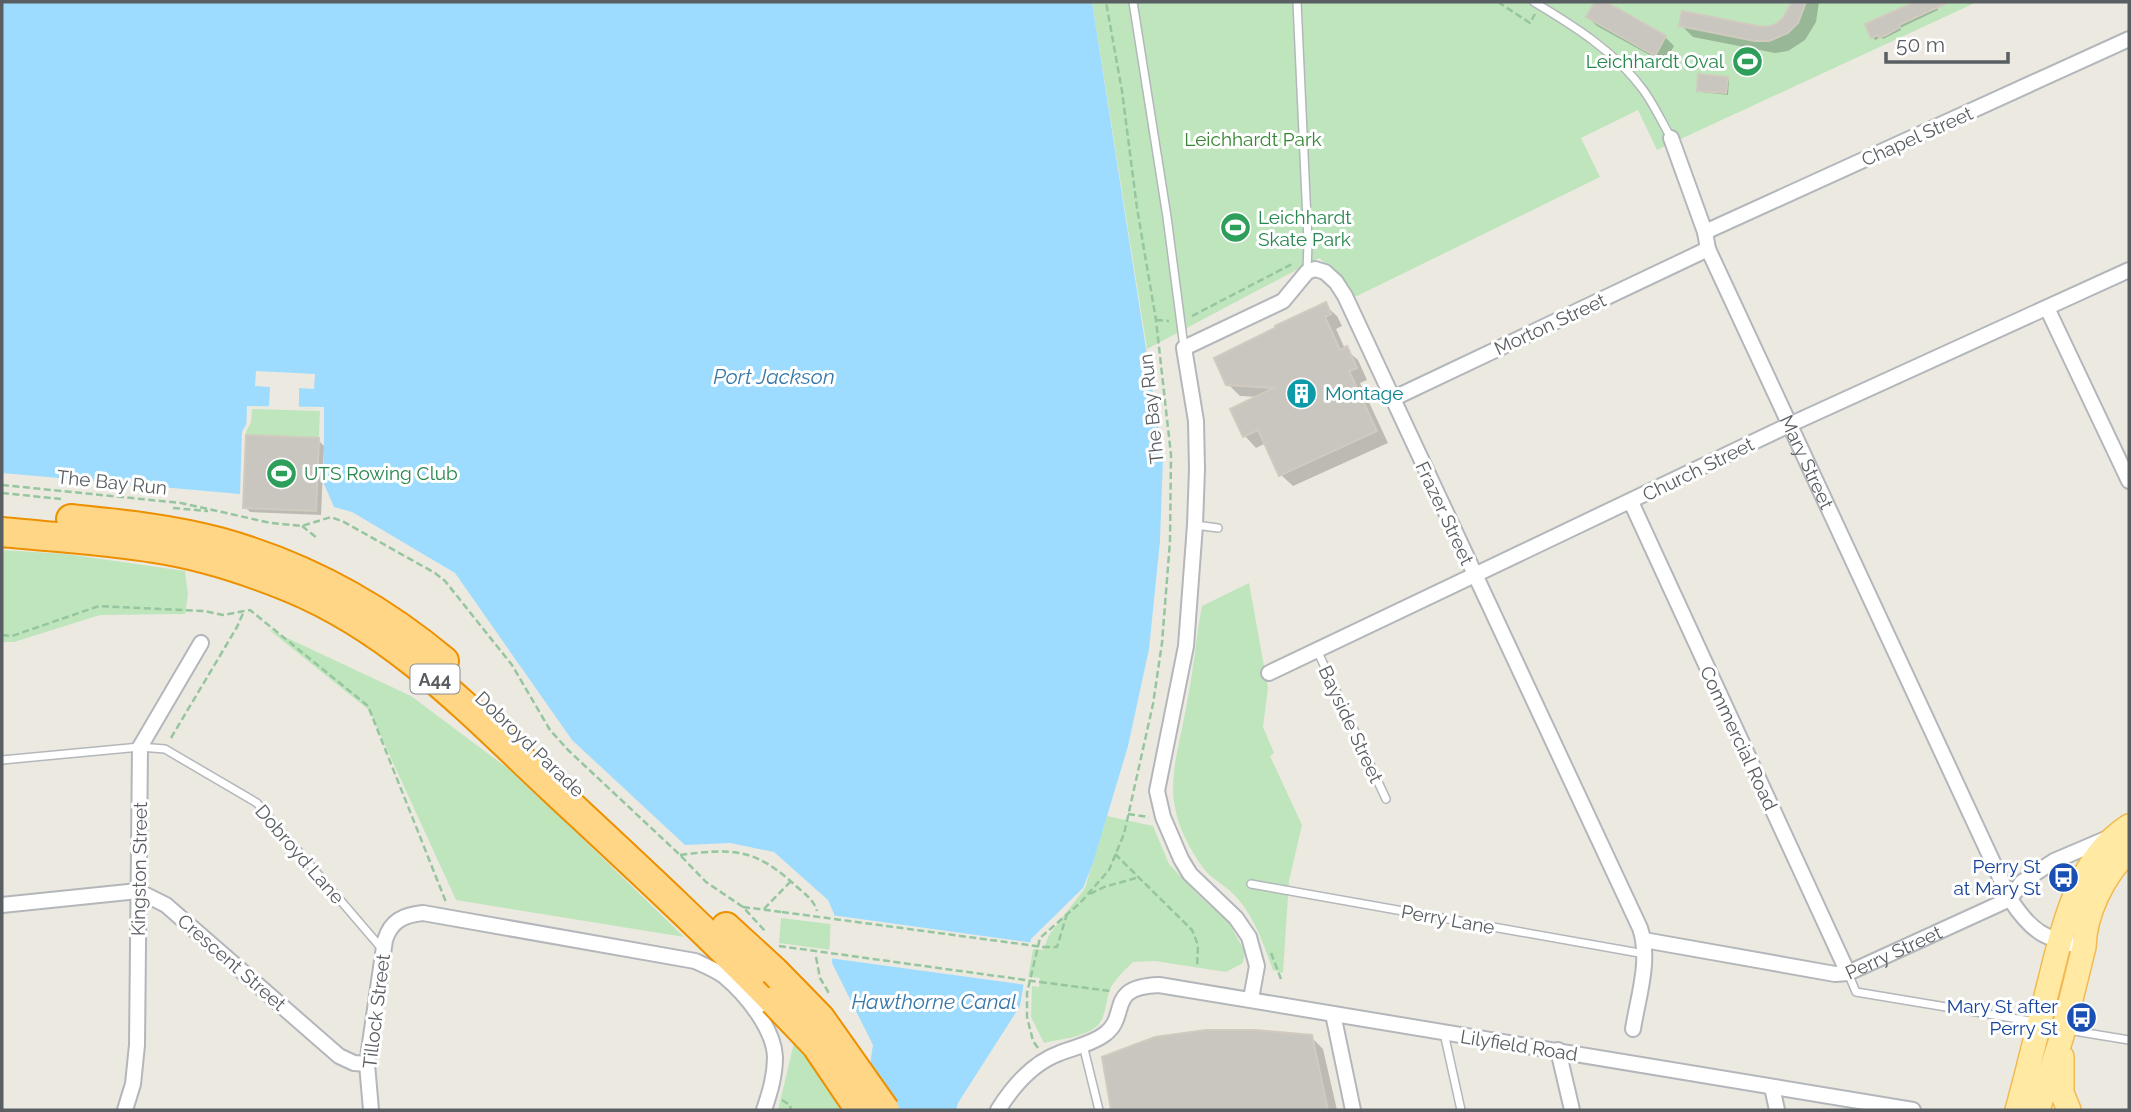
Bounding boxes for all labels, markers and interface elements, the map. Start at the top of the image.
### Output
scale bar [1886,21,2008,65]
text: 50 m [1896,32,1945,57]
sports icon: Leichhardt Oval [1730,44,1764,78]
place label: Leichhardt Oval [1586,50,1725,72]
street label: Chapel Street [1858,101,1977,170]
park label: Leichhardt Park [1184,128,1322,150]
place label: Leichhardt Skate Park [1258,206,1352,250]
sports icon: Leichhardt Skate Park [1218,211,1252,245]
street label: Morton Street [1491,288,1610,359]
street label: The Bay Run [1134,353,1168,465]
water label: Port Jackson [713,364,835,389]
building icon: Montage [1285,376,1319,410]
place label: Montage [1325,382,1403,404]
street label: Mary Street [1776,411,1838,513]
street label: Church Street [1639,432,1758,505]
sports icon: UTS Rowing Club [264,456,298,490]
street label: Frazer Street [1411,458,1479,569]
place label: UTS Rowing Club [304,462,458,484]
street label: The Bay Run [56,465,168,499]
street label: Bayside Street [1314,662,1388,787]
street label: Commercial Road [1696,662,1782,814]
road number: A44 [410,664,460,694]
street label: Dobroyd Parade [471,687,589,801]
street label: Dobroyd Lane [251,800,349,908]
street label: Kingston Street [127,801,151,936]
place label: Perry St at Mary St [1954,855,2042,899]
bus stop icon: Perry St at Mary St [2047,860,2081,894]
street label: Perry Lane [1400,900,1496,938]
street label: Crescent Street [173,909,291,1015]
street label: Perry Street [1842,920,1946,984]
street label: Tillock Street [358,952,394,1070]
water label: Hawthorne Canal [851,989,1017,1014]
place label: Mary St after Perry St [1947,995,2059,1039]
bus stop icon: Mary St after Perry St [2064,1000,2098,1034]
street label: Lilyfield Road [1459,1025,1579,1065]

